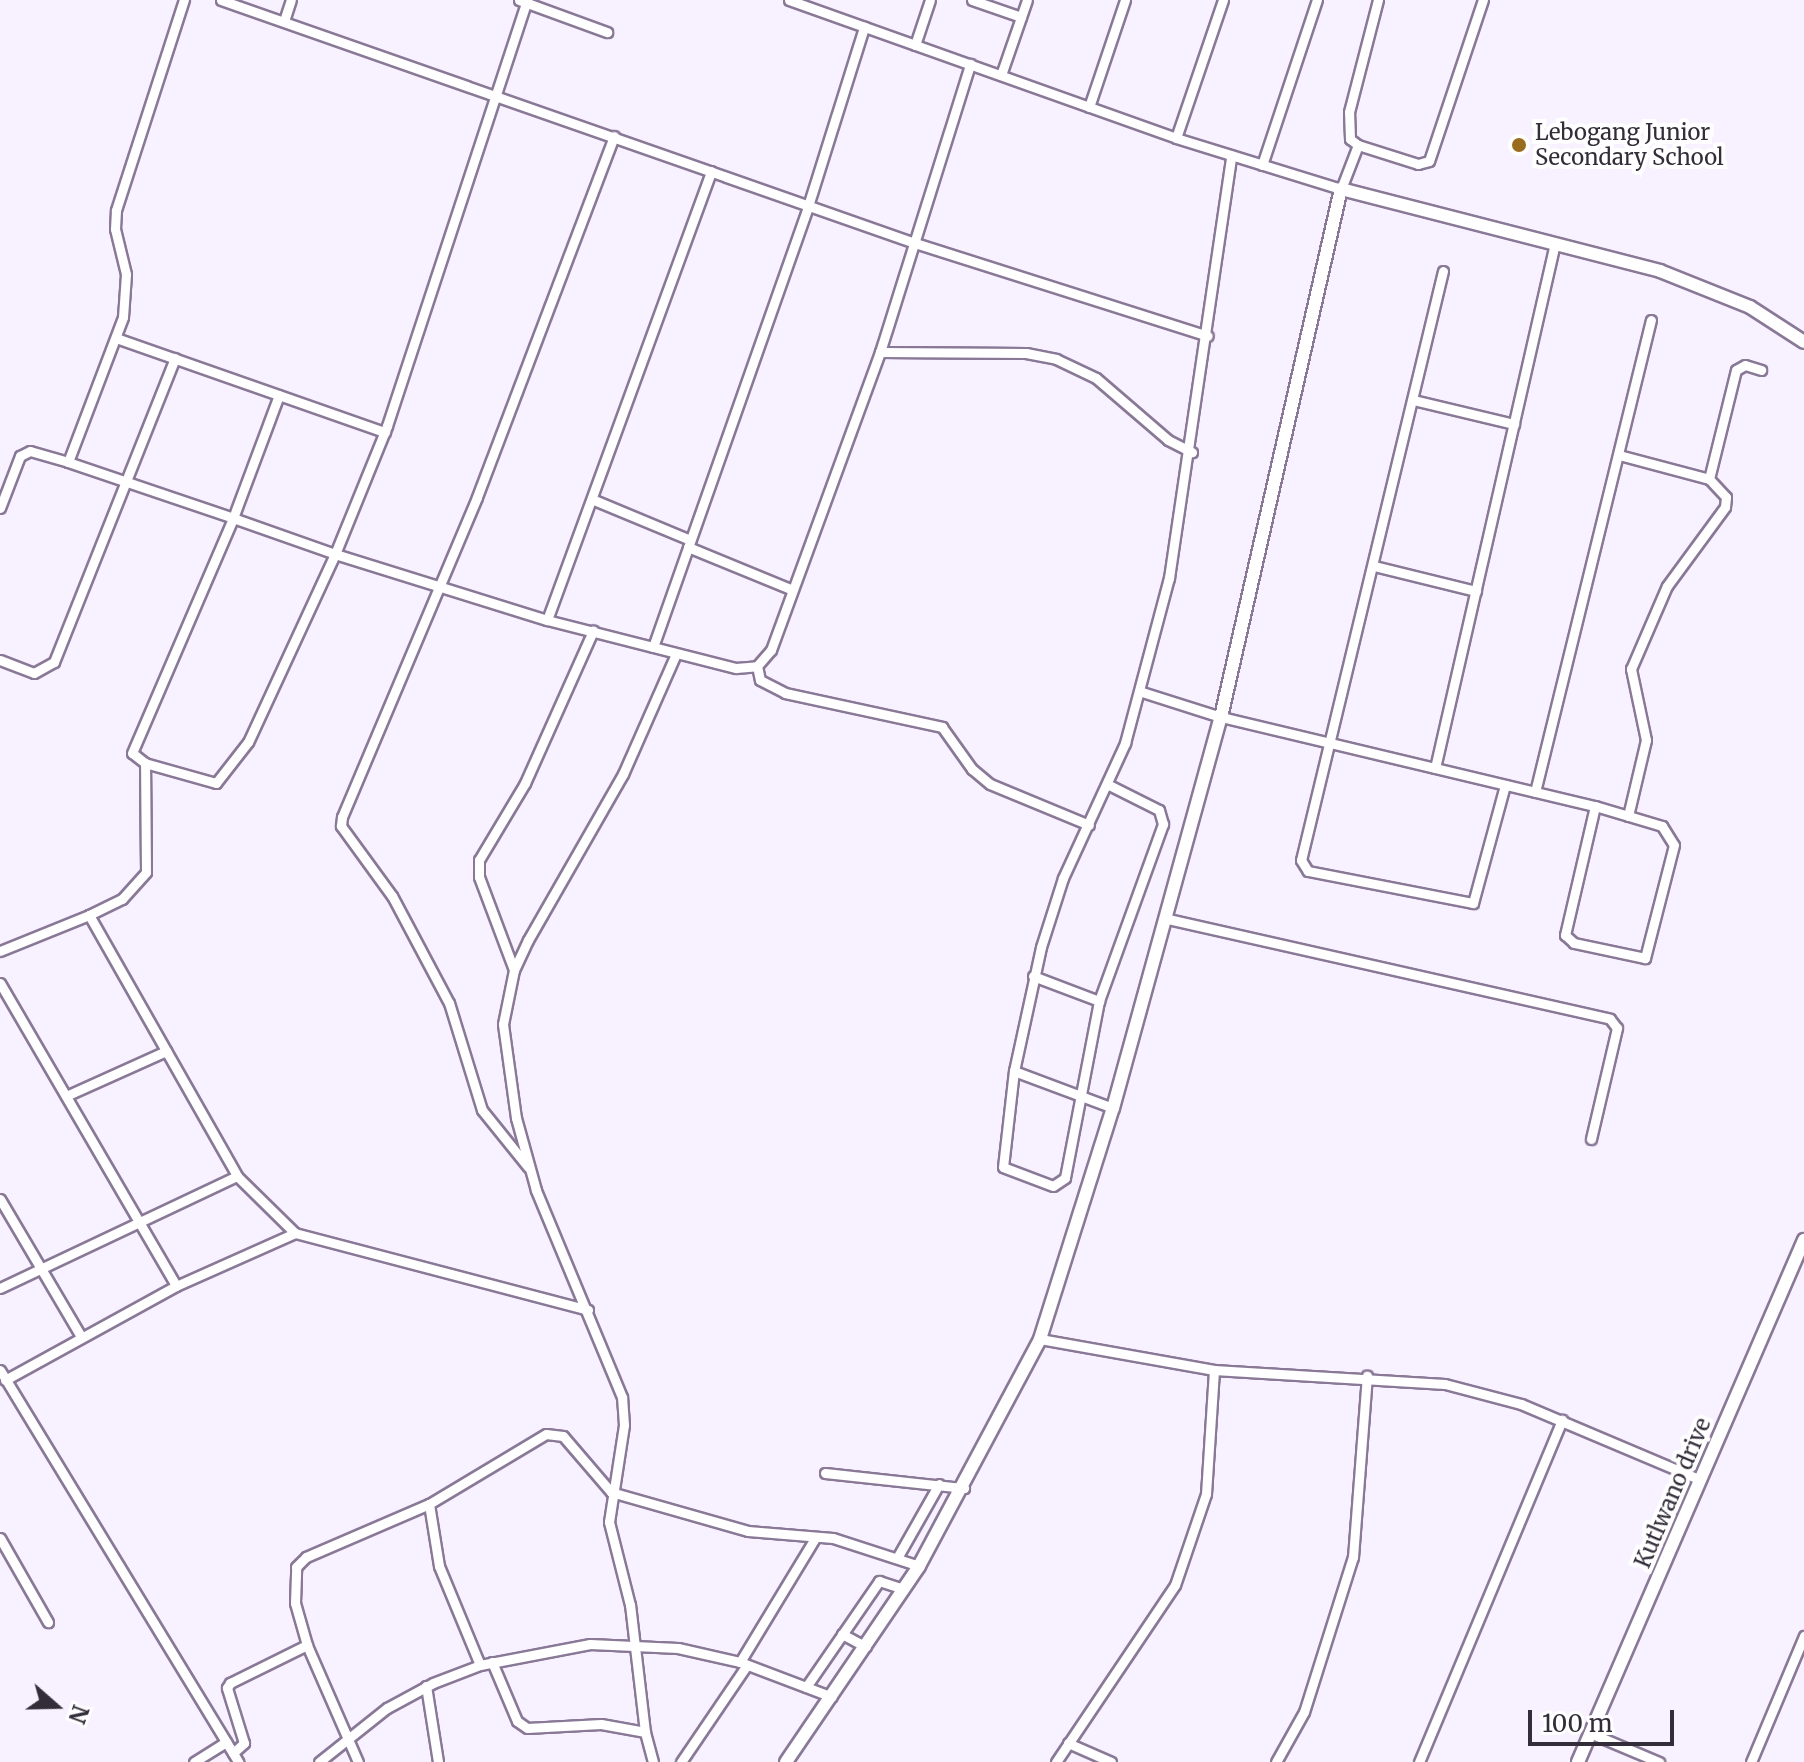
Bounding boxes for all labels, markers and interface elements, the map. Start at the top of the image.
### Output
place label: Lebogang Junior Secondary School [1535,119,1724,170]
marker: Lebogang Junior Secondary School [1510,136,1528,154]
street label: Kutlwano drive [1629,1414,1717,1572]
north arrow [16,1666,96,1746]
scale bar [1532,1694,1678,1744]
text: N [62,1701,95,1727]
text: 100 m [1542,1708,1612,1739]

